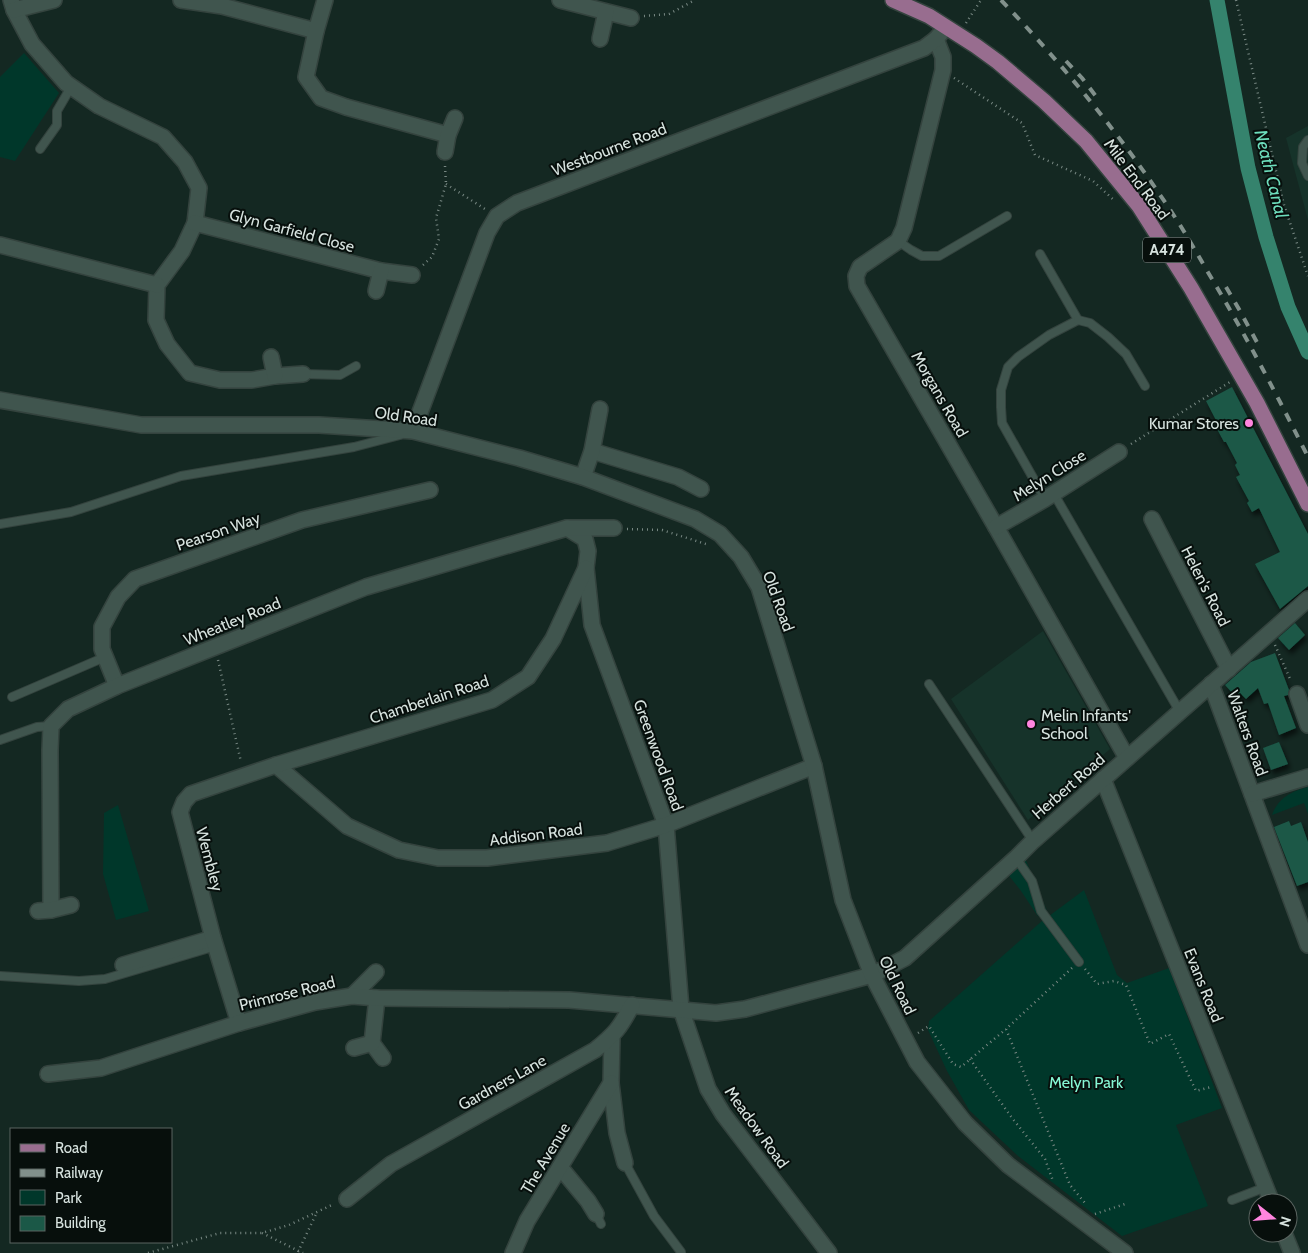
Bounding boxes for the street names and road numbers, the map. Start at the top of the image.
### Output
street label: Westbourne Road [549,119,669,180]
street label: Mile End Road [1100,135,1173,224]
street label: Glyn Garfield Close [227,205,356,256]
road number: A474 [1143,238,1191,262]
street label: Morgans Road [907,348,972,441]
street label: Old Road [373,403,439,430]
street label: Melyn Close [1009,446,1089,505]
street label: Pearson Way [174,508,263,555]
street label: Helen's Road [1177,543,1234,629]
street label: Old Road [759,568,798,634]
street label: Wheatley Road [181,593,284,650]
street label: Chamberlain Road [367,671,491,728]
street label: Walters Road [1223,688,1272,778]
street label: Greenwood Road [630,697,687,813]
street label: Herbert Road [1028,750,1109,823]
street label: Addison Road [488,819,584,850]
street label: Wembley [192,825,227,893]
street label: Evans Road [1180,945,1227,1025]
street label: Old Road [875,953,920,1018]
street label: Primrose Road [237,972,337,1015]
street label: Gardners Lane [455,1051,549,1114]
street label: Meadow Road [721,1083,793,1172]
street label: The Avenue [517,1119,574,1197]

